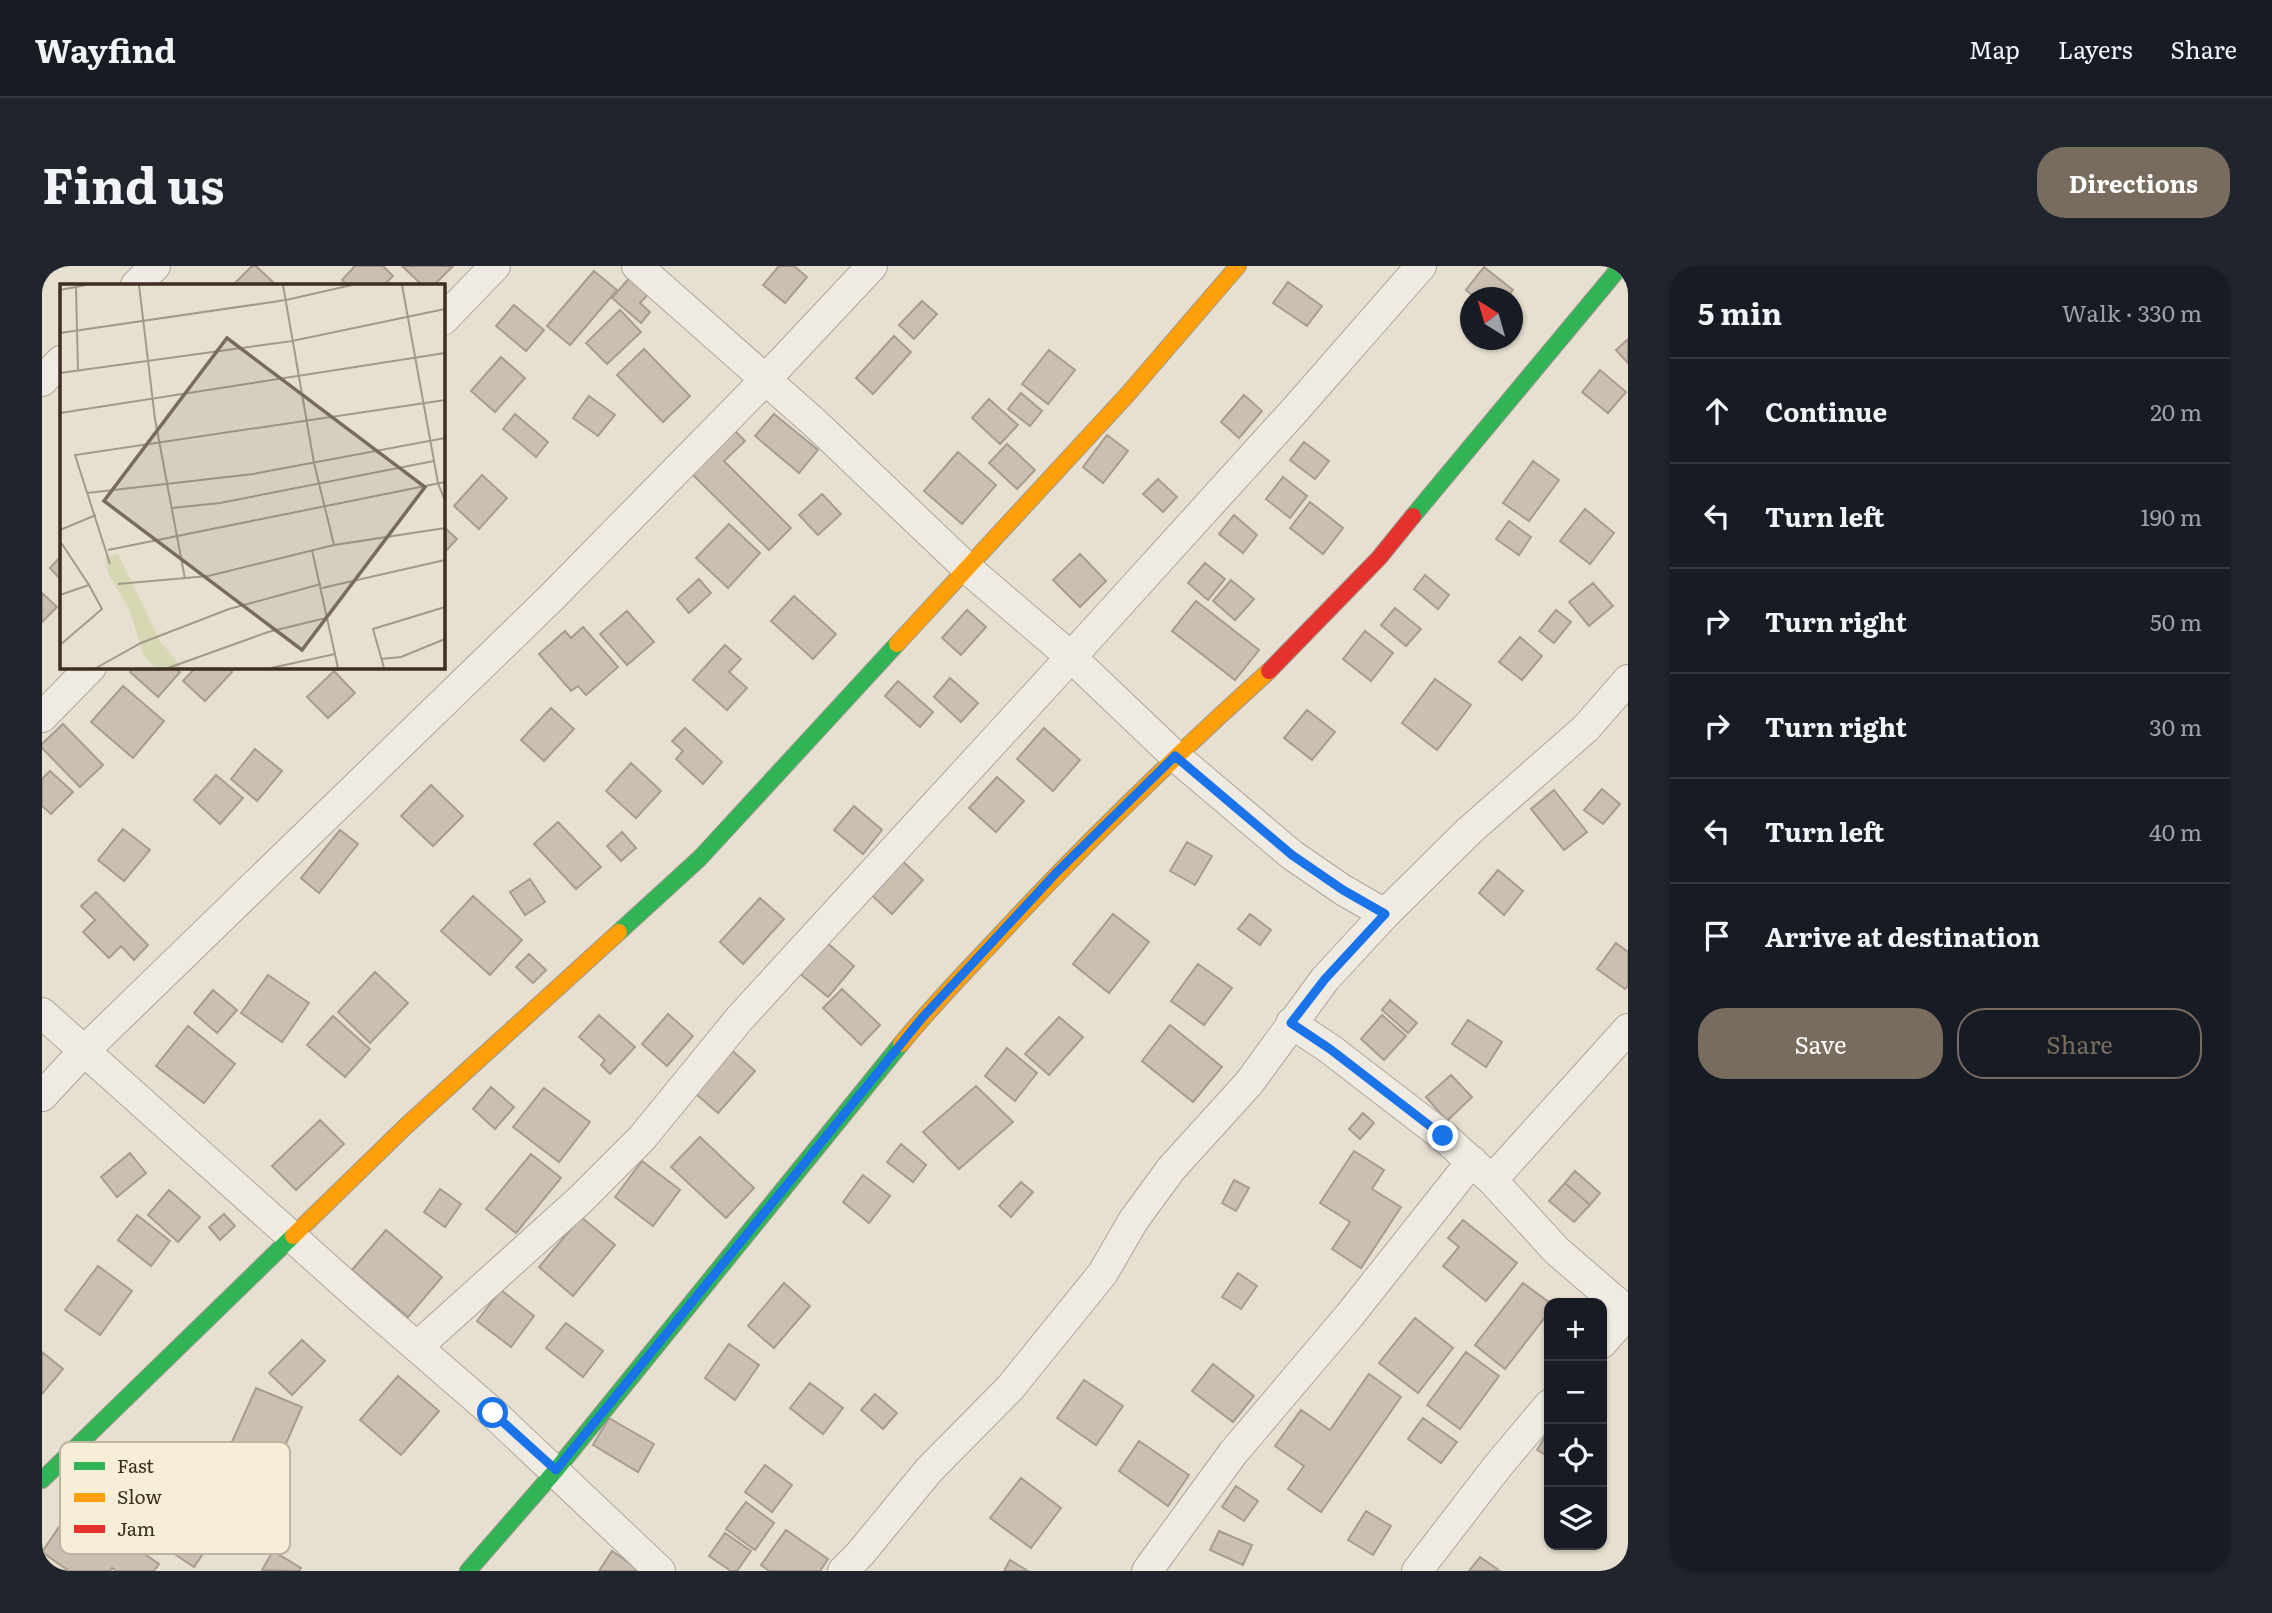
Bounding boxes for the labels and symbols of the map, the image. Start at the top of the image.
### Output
inset map [60,284,444,668]
north arrow [1460,287,1523,350]
route end [1427,1120,1458,1151]
route start [477,1397,508,1428]
legend [60,1442,290,1554]
text: Fast [117,1451,154,1479]
text: Slow [117,1482,162,1510]
text: Jam [117,1514,155,1542]

